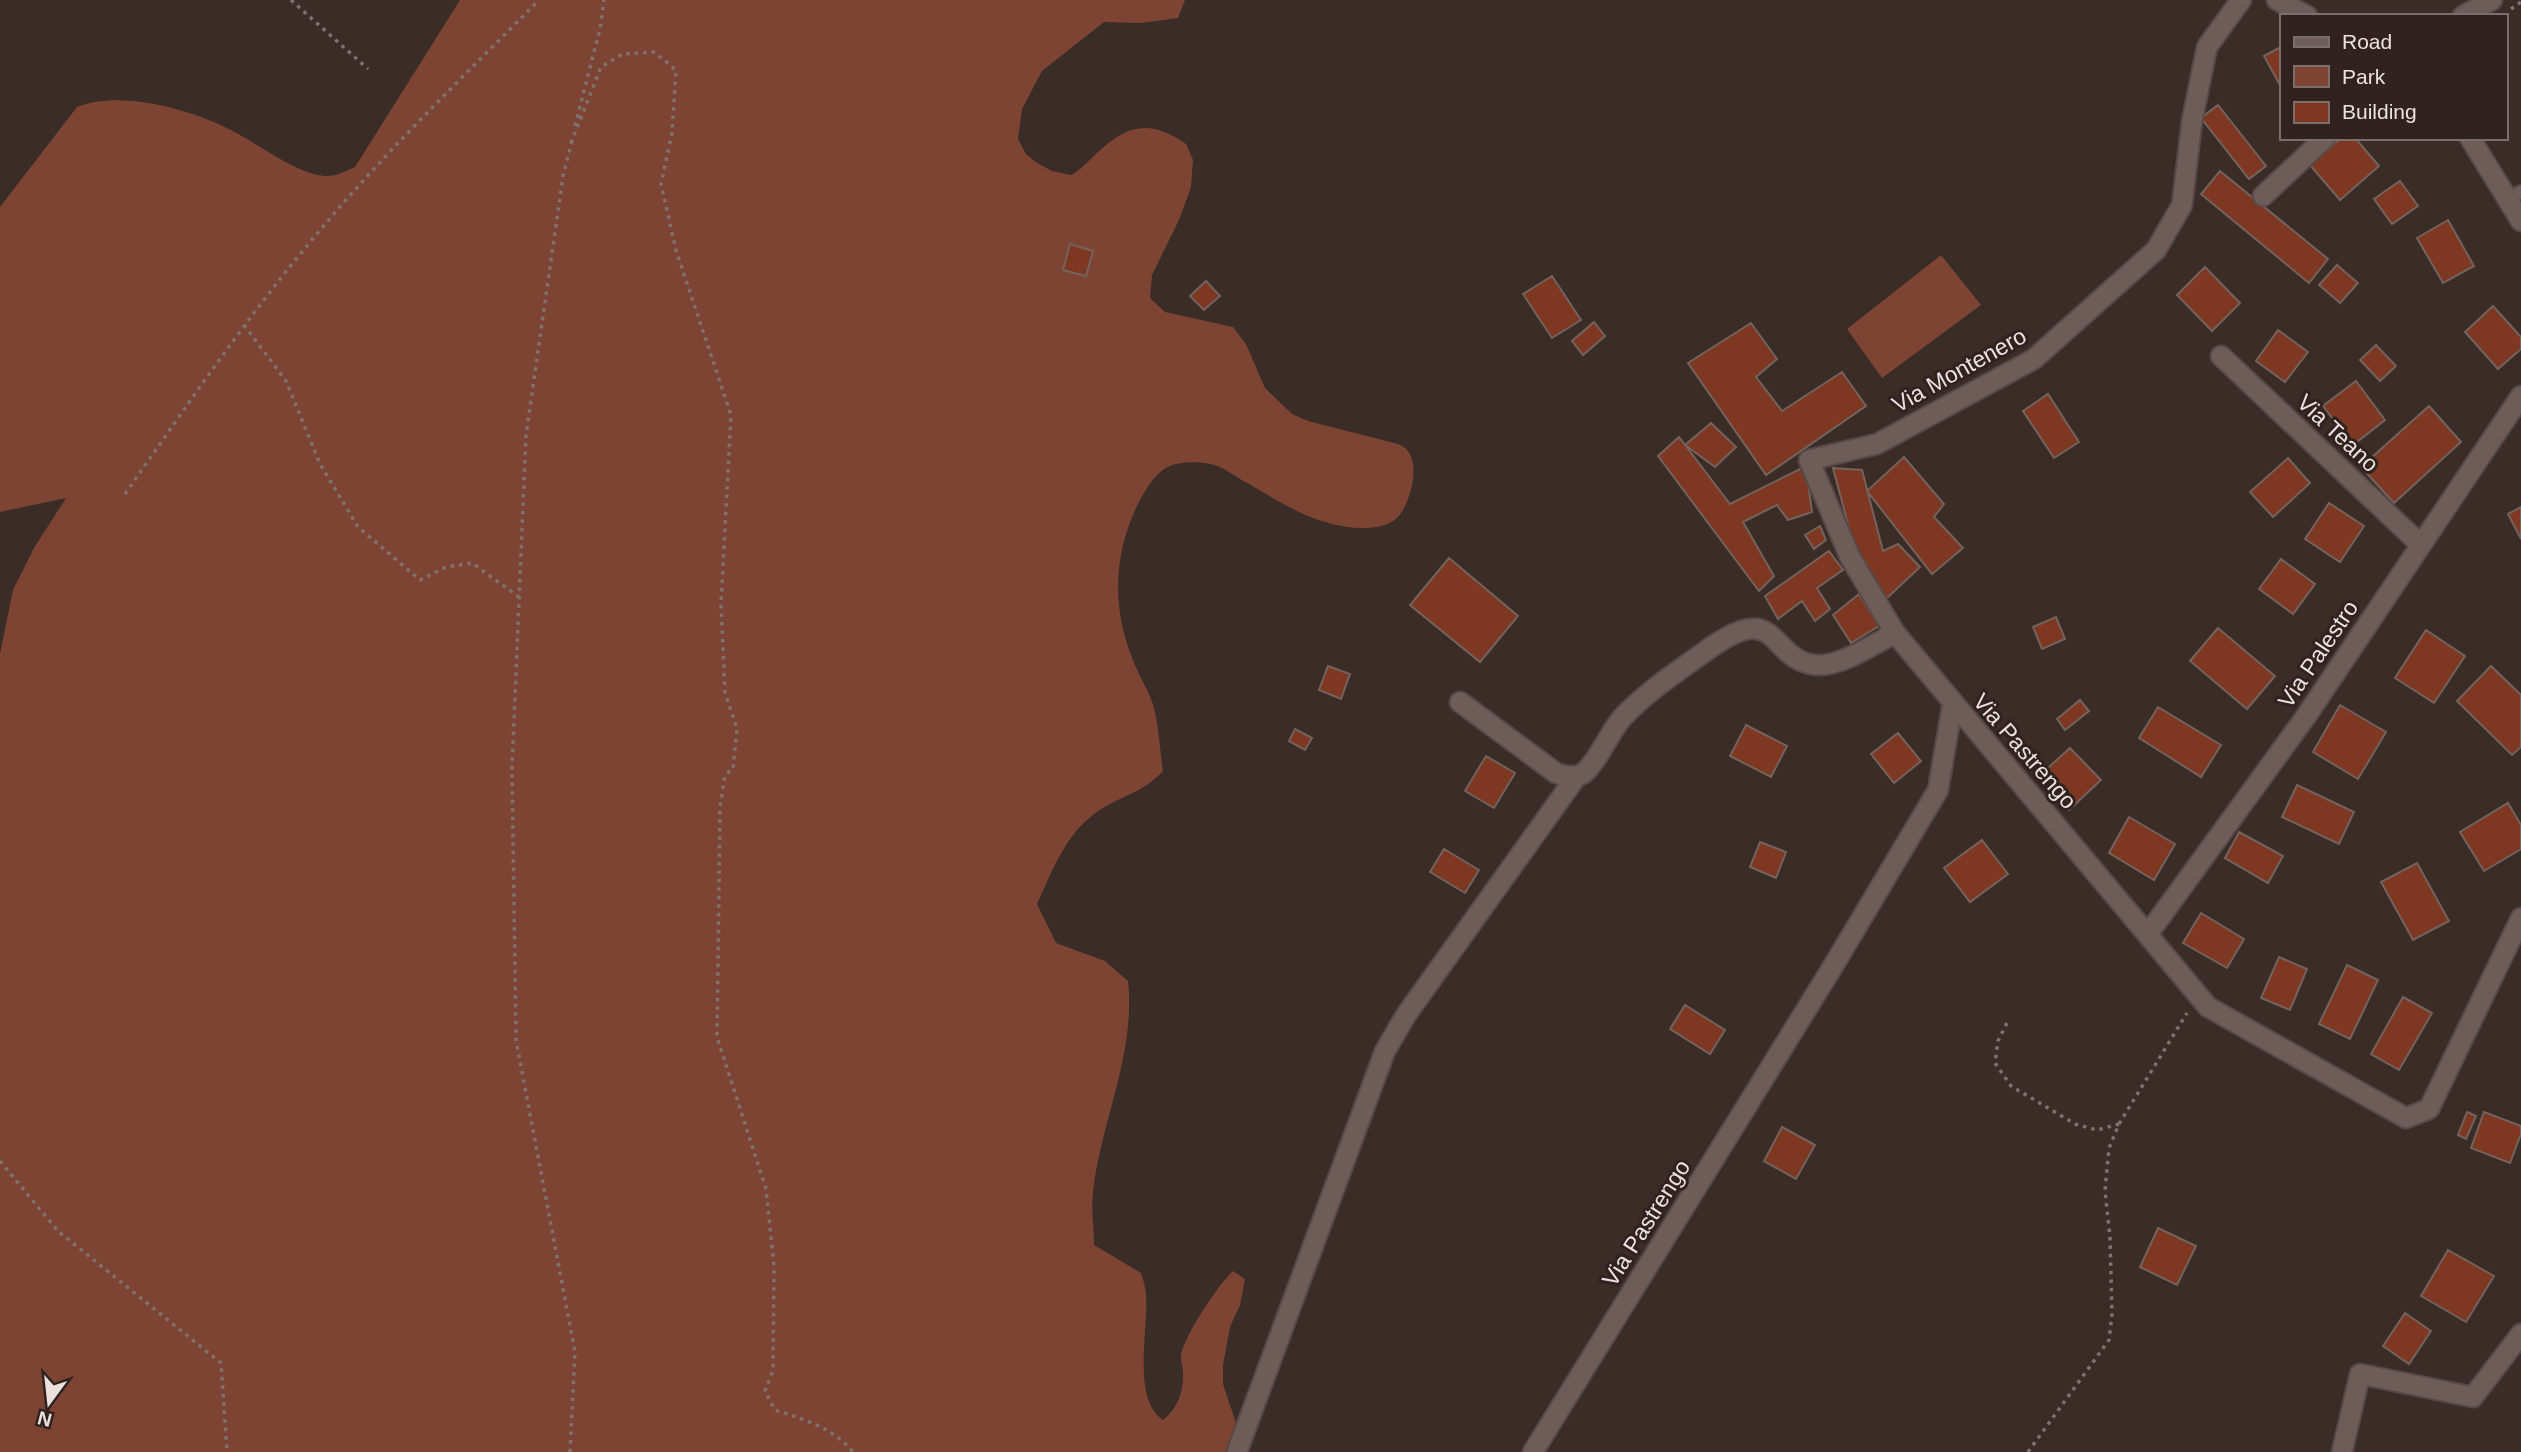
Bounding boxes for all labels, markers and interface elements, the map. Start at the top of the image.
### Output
legend [2280,14,2507,140]
text: Road [2342,30,2392,53]
text: Park [2342,65,2386,88]
text: Building [2342,100,2417,123]
street label: Via Montenero [1887,322,2031,418]
street label: Via Teano [2292,389,2384,477]
street label: Via Palestro [2273,595,2363,713]
street label: Via Pastrengo [1968,688,2082,814]
street label: Via Pastrengo [1597,1155,1695,1291]
north arrow [14,1368,84,1438]
text: N [35,1407,54,1431]

